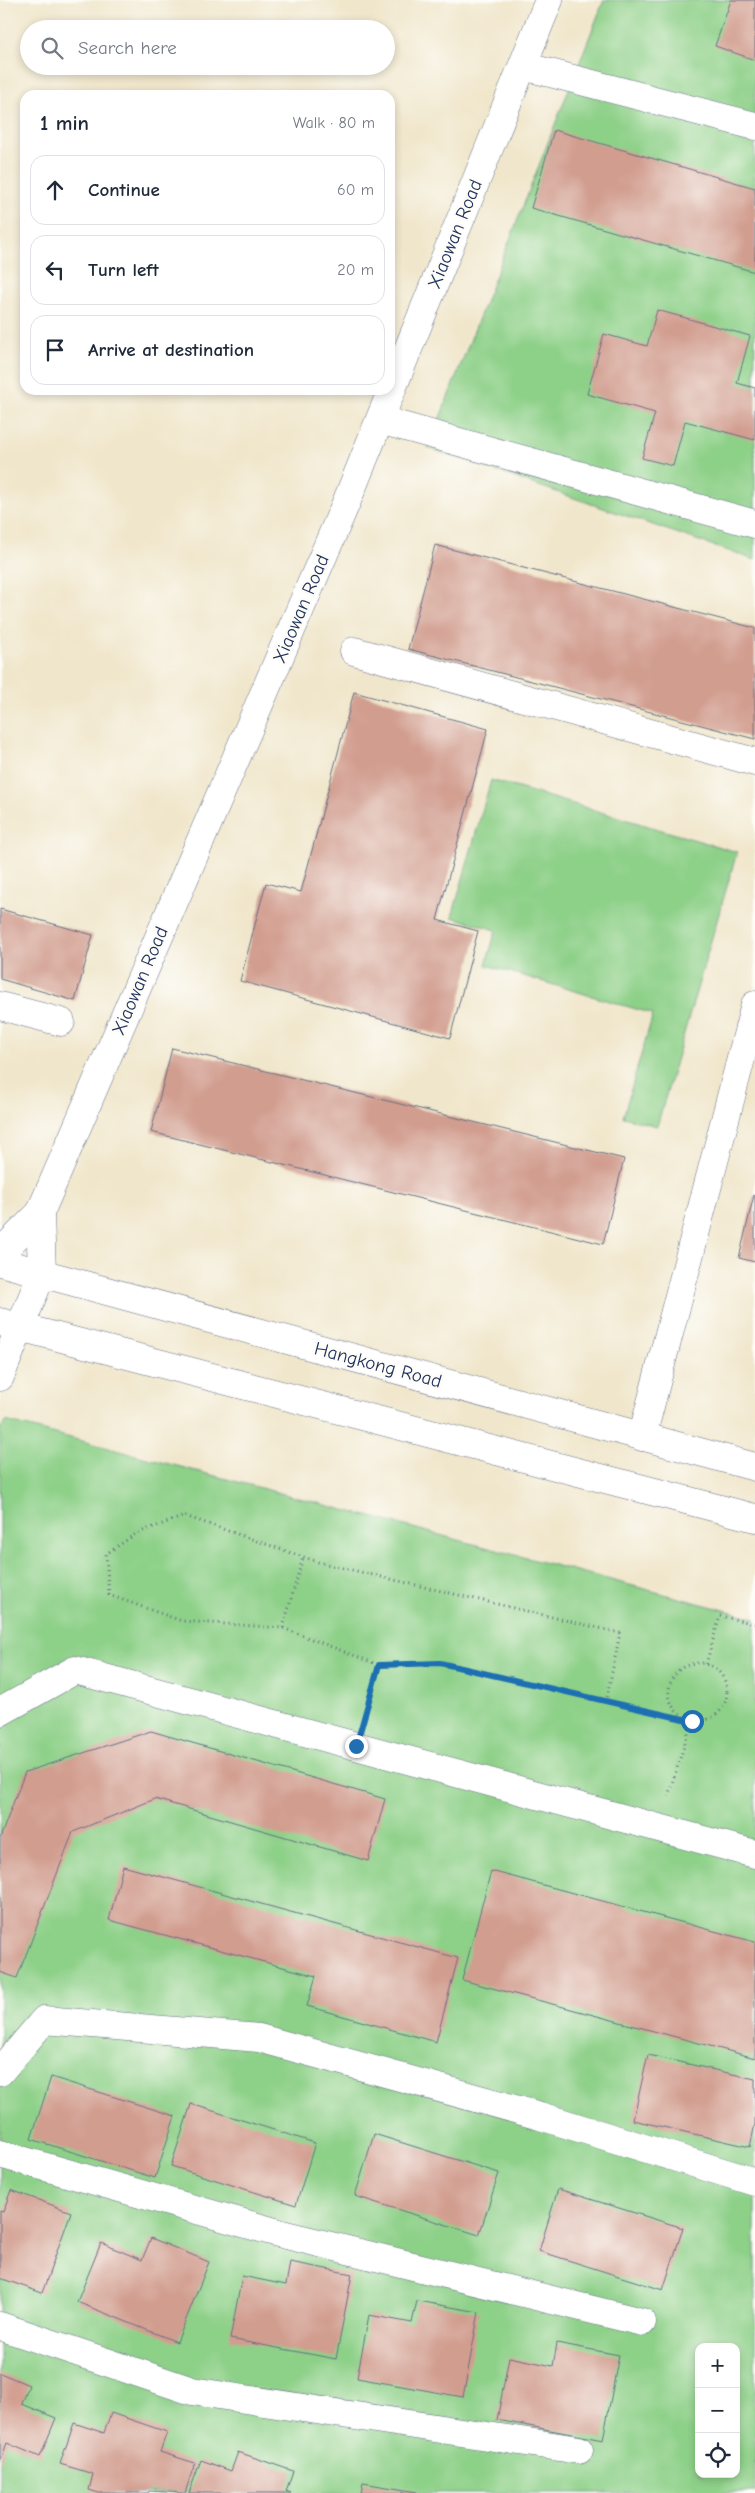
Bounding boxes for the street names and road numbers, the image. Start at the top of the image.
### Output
street label: Xiaowan Road [423,176,487,292]
street label: Xiaowan Road [268,551,334,667]
street label: Xiaowan Road [107,923,173,1039]
street label: Hangkong Road [312,1337,444,1393]

